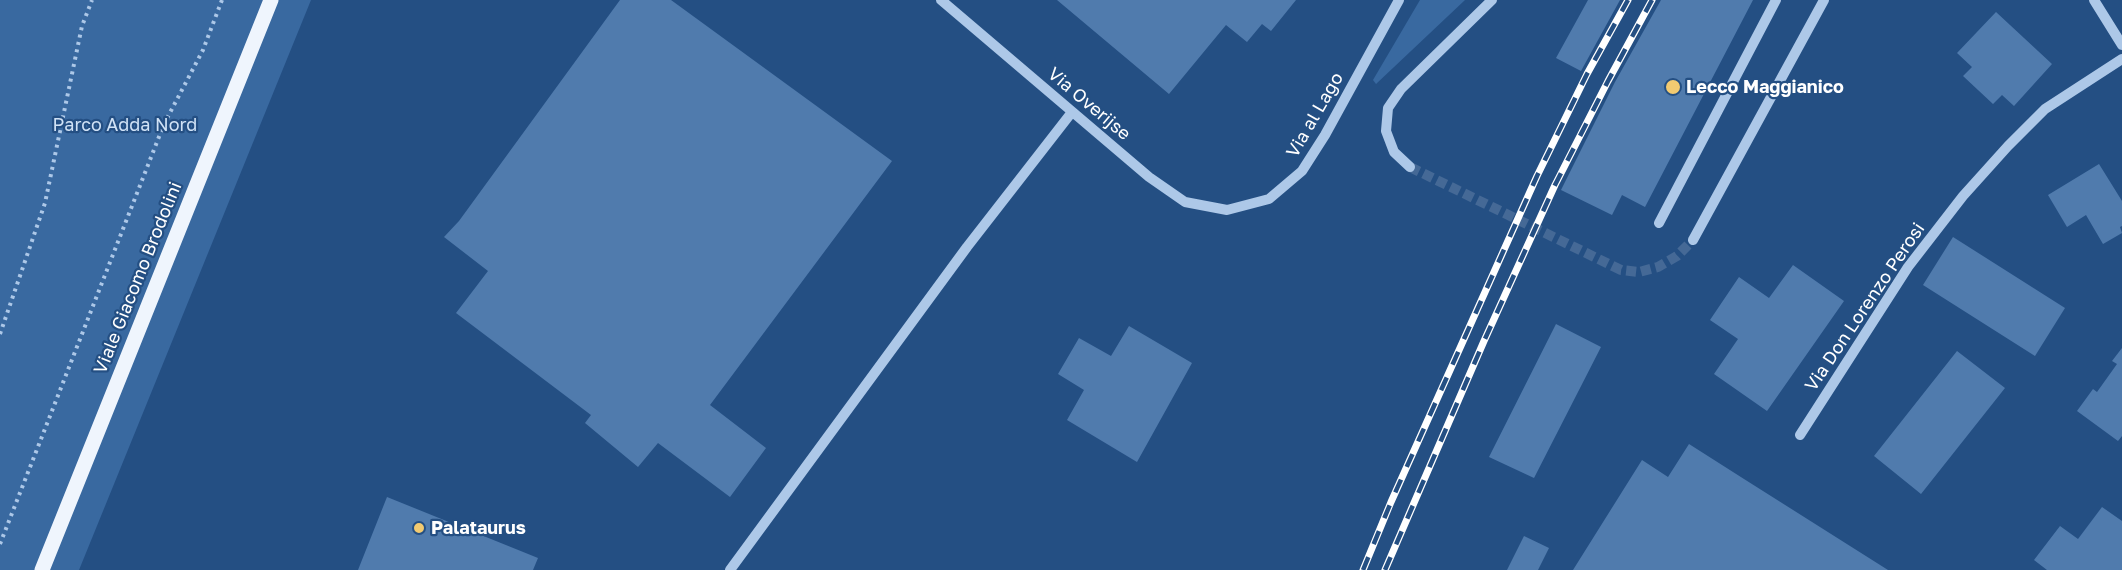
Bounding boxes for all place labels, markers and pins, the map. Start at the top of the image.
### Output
place label: Lecco Maggianico [1686,76,1844,98]
marker: Lecco Maggianico [1664,78,1682,96]
place label: Palataurus [431,517,526,539]
marker: Palataurus [412,521,426,535]

